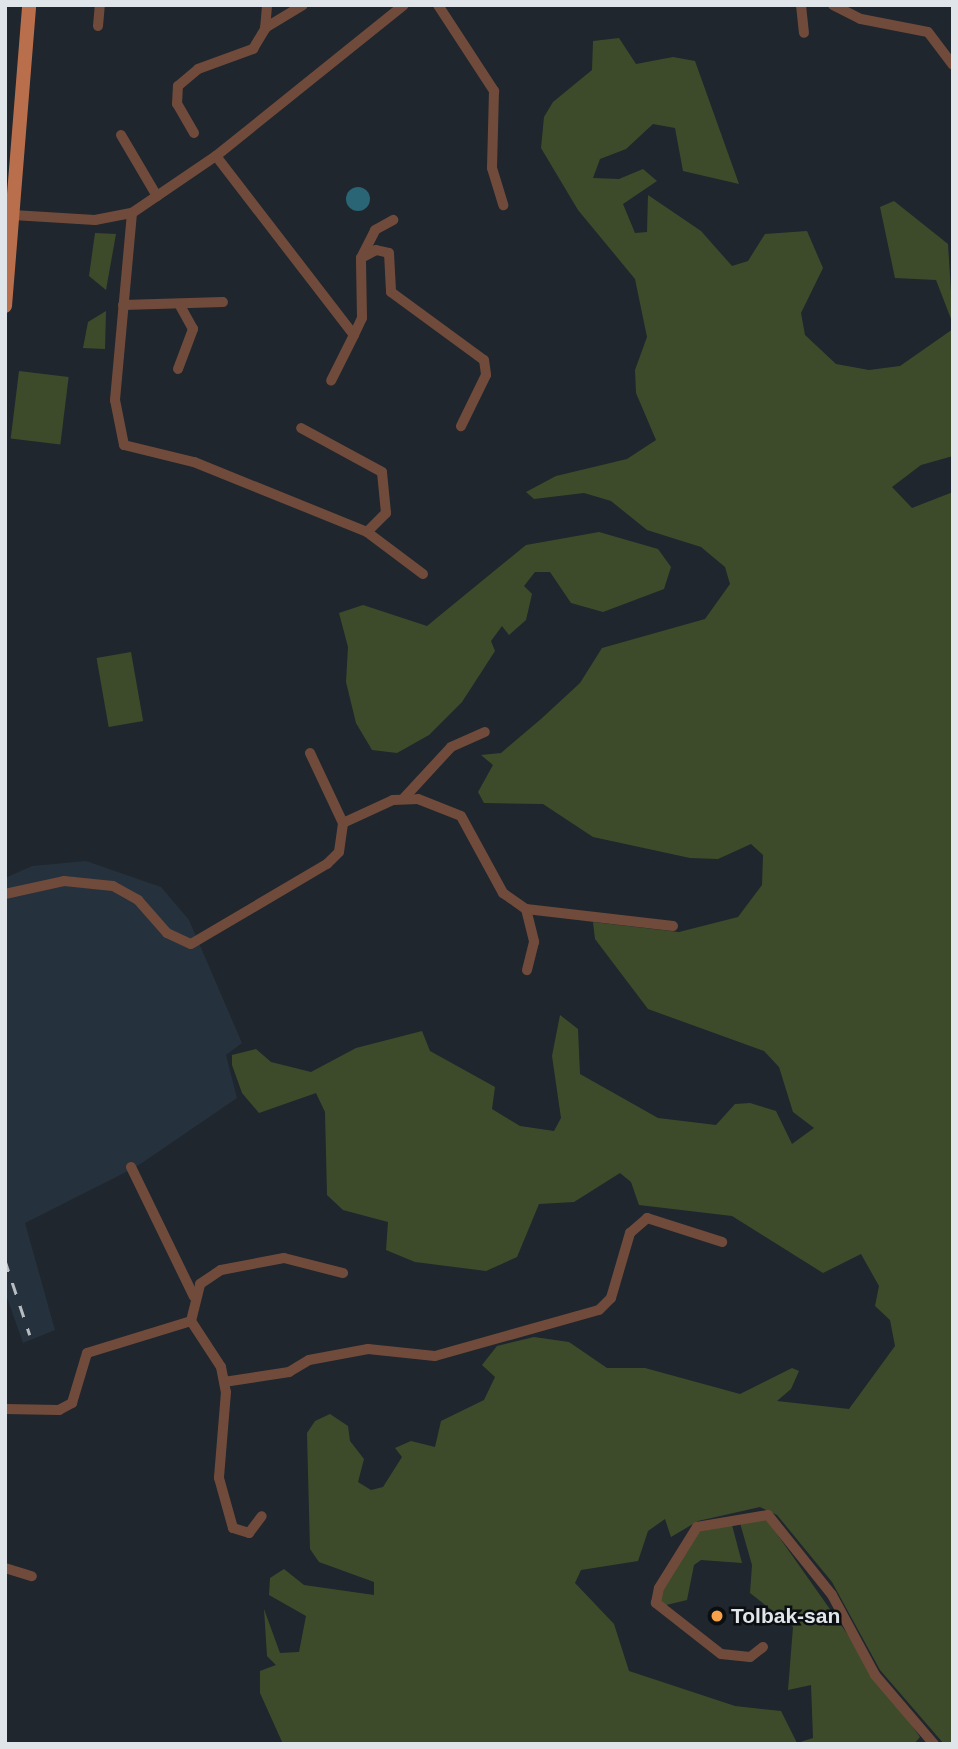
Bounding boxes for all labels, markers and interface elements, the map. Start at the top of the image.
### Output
place label: Tolbak-san [731,1603,840,1629]
marker: Tolbak-san [709,1608,725,1624]

